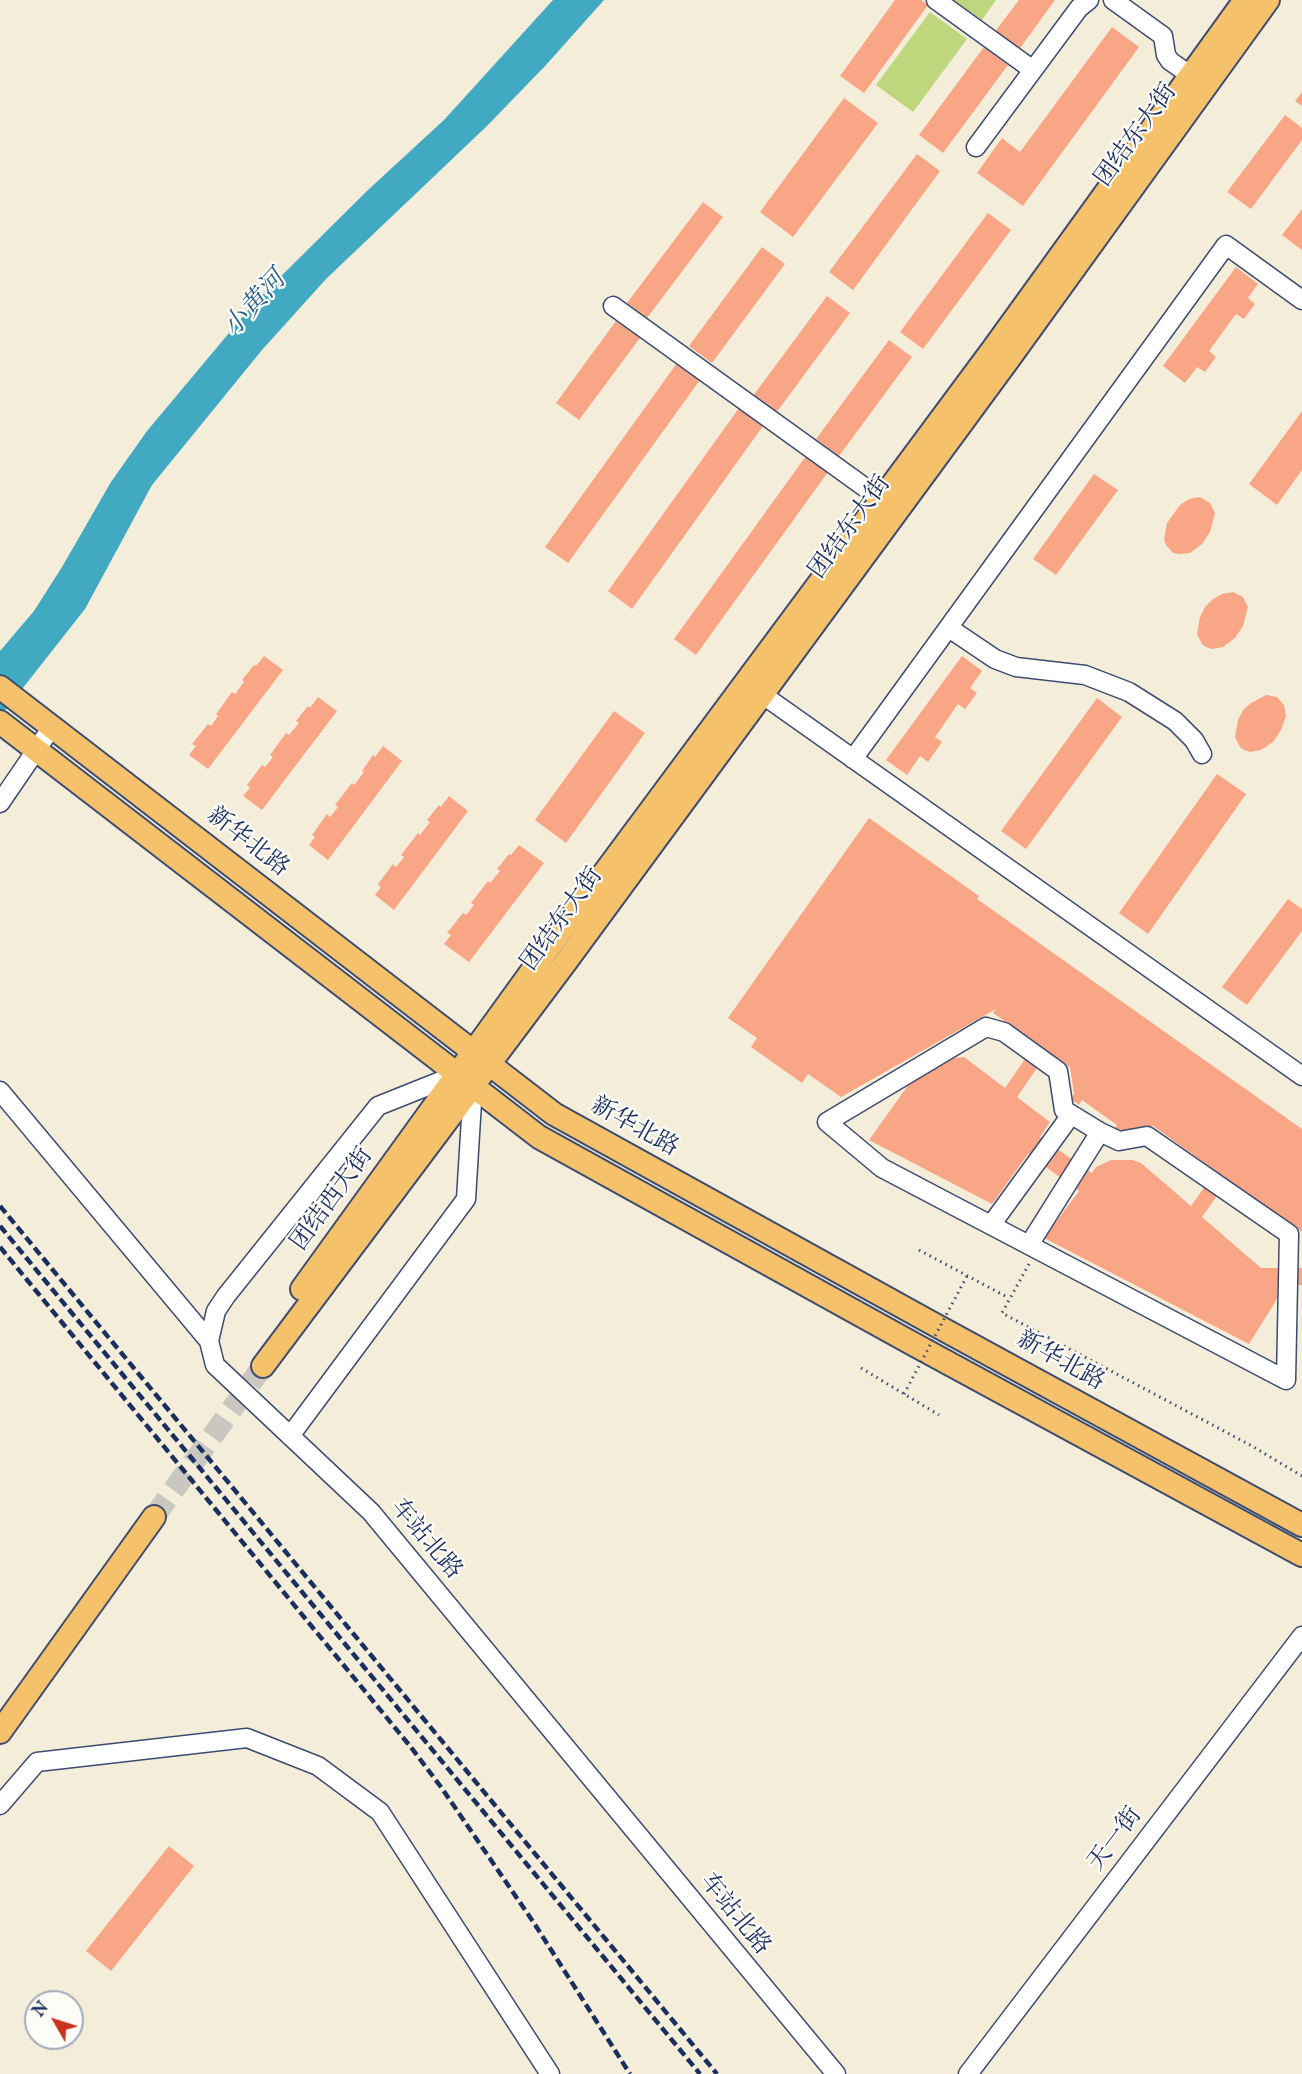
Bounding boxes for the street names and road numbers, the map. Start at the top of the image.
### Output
street label: 团结东大街 [1090,79,1184,193]
street label: 团结东大街 [804,471,898,585]
street label: 新华北路 [200,802,294,884]
street label: 团结东大街 [516,863,610,977]
street label: 新华北路 [585,1092,683,1164]
street label: 团结西大街 [286,1143,380,1257]
street label: 新华北路 [1011,1326,1109,1398]
street label: 车站北路 [383,1494,467,1586]
street label: 天一街 [1083,1803,1149,1877]
street label: 车站北路 [693,1869,775,1961]

